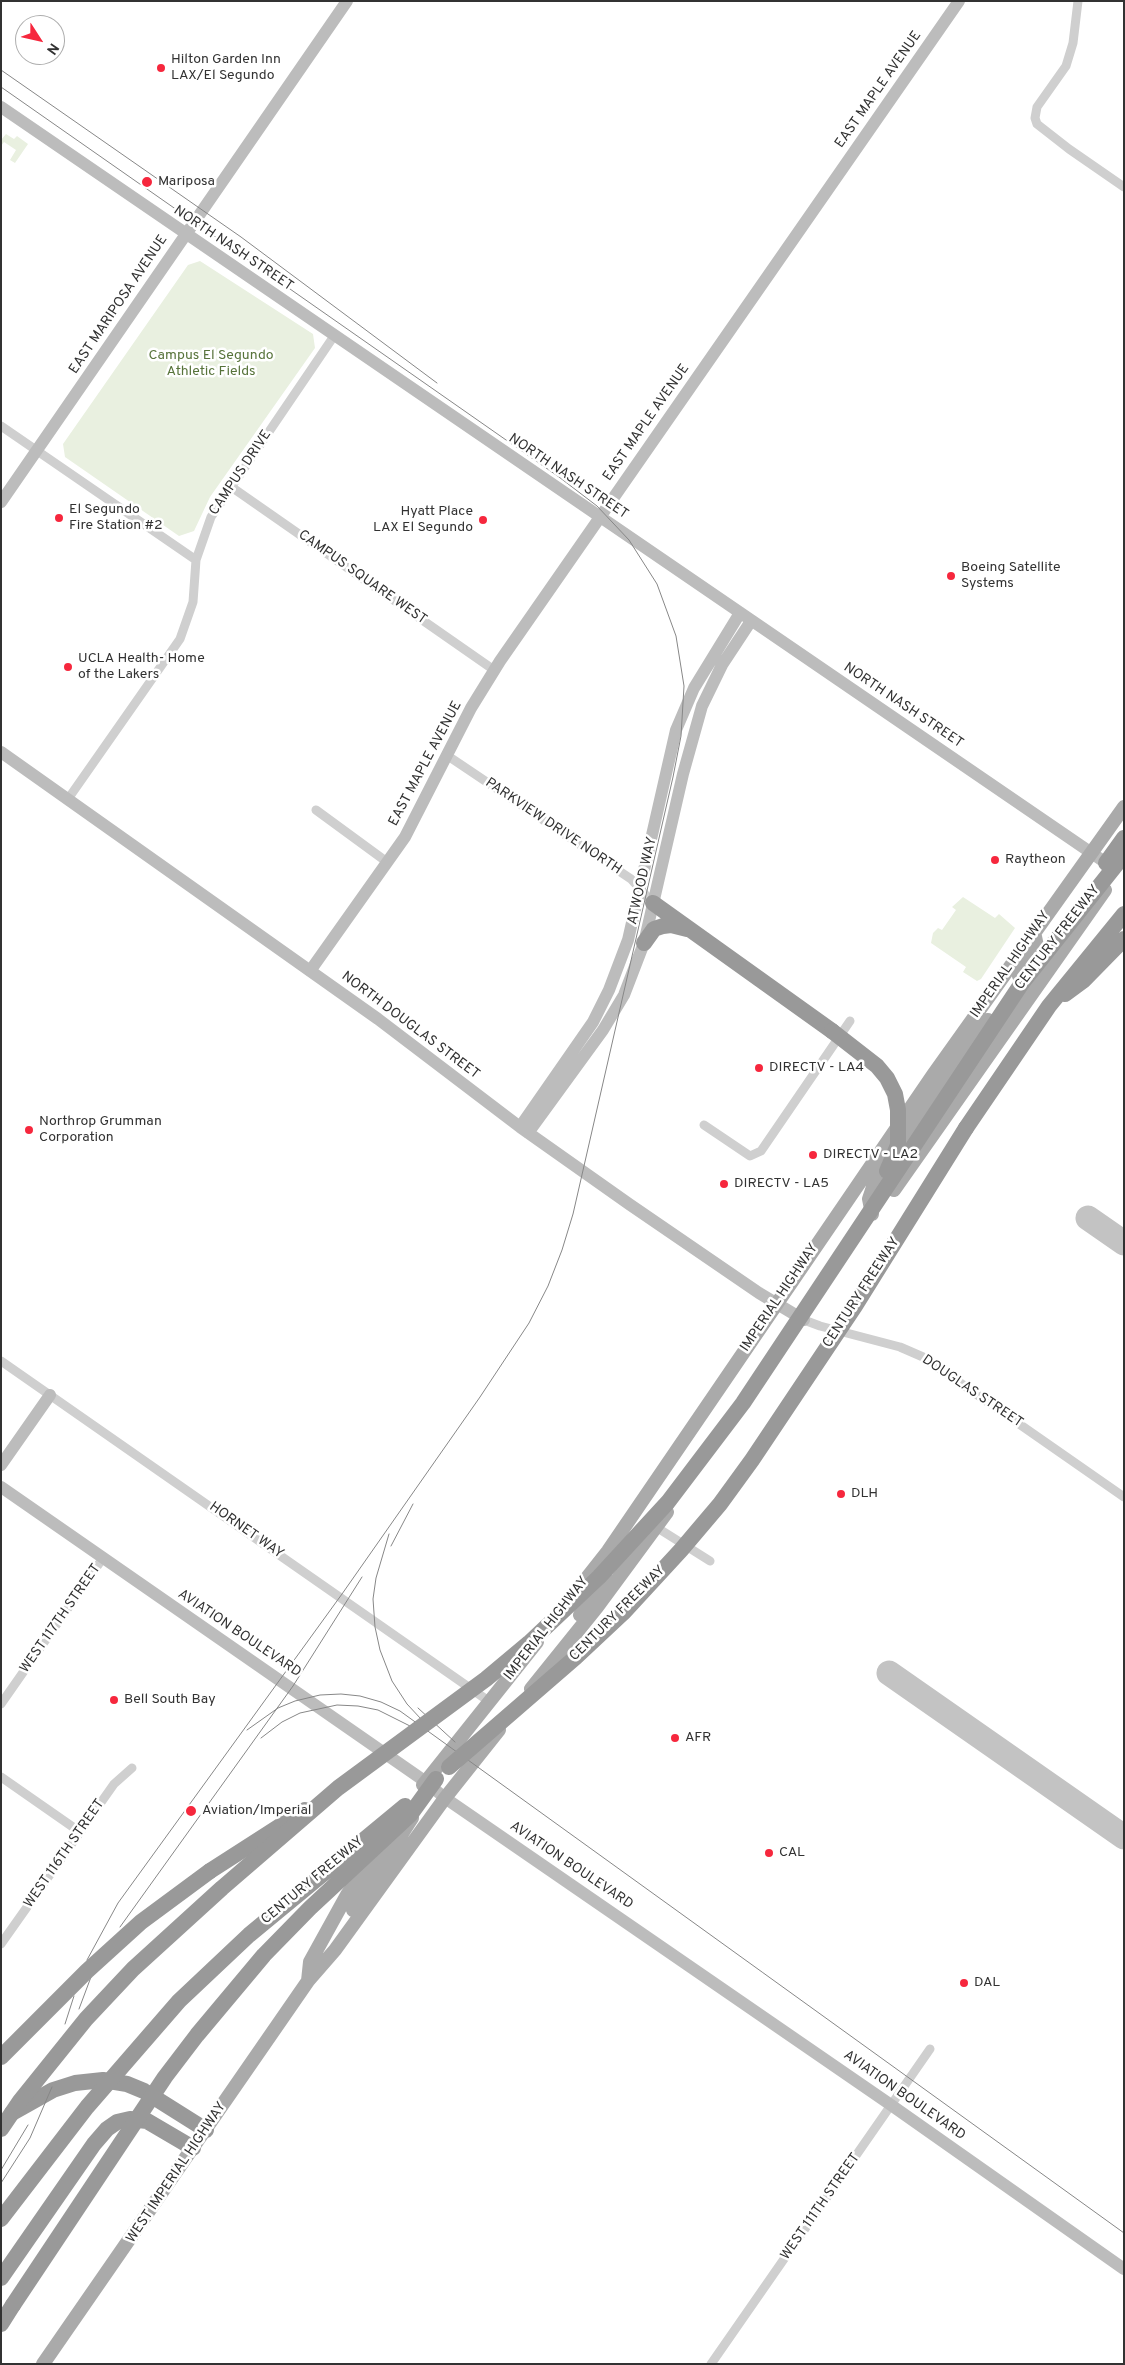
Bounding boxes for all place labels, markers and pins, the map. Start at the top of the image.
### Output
place label: Hilton Garden Inn LAX/El Segundo [171,52,281,84]
marker: Hilton Garden Inn LAX/El Segundo [155,62,167,74]
place label: Mariposa [158,174,215,190]
marker: Mariposa [140,175,154,189]
place label: El Segundo Fire Station #2 [69,502,163,534]
place label: Hyatt Place LAX El Segundo [373,504,473,536]
marker: El Segundo Fire Station #2 [53,512,65,524]
marker: Hyatt Place LAX El Segundo [477,514,489,526]
place label: Boeing Satellite Systems [961,560,1060,592]
marker: Boeing Satellite Systems [945,570,957,582]
place label: UCLA Health- Home of the Lakers [78,651,205,684]
marker: UCLA Health- Home of the Lakers [62,661,74,673]
place label: Raytheon [1005,852,1066,868]
marker: Raytheon [989,854,1001,866]
place label: DIRECTV - LA4 [769,1060,864,1076]
marker: DIRECTV - LA4 [753,1062,765,1074]
place label: Northrop Grumman Corporation [39,1114,162,1146]
marker: Northrop Grumman Corporation [23,1124,35,1136]
place label: DIRECTV - LA2 [823,1147,918,1163]
marker: DIRECTV - LA2 [807,1149,819,1161]
place label: DIRECTV - LA5 [734,1176,829,1192]
marker: DIRECTV - LA5 [718,1178,730,1190]
place label: DLH [851,1486,878,1502]
marker: DLH [835,1488,847,1500]
place label: Bell South Bay [124,1692,216,1708]
marker: Bell South Bay [108,1694,120,1706]
place label: AFR [685,1730,711,1746]
marker: AFR [669,1732,681,1744]
place label: Aviation/Imperial [202,1803,311,1819]
marker: Aviation/Imperial [184,1804,198,1818]
place label: CAL [779,1845,805,1861]
marker: CAL [763,1847,775,1859]
place label: DAL [974,1975,1000,1991]
marker: DAL [958,1977,970,1989]

